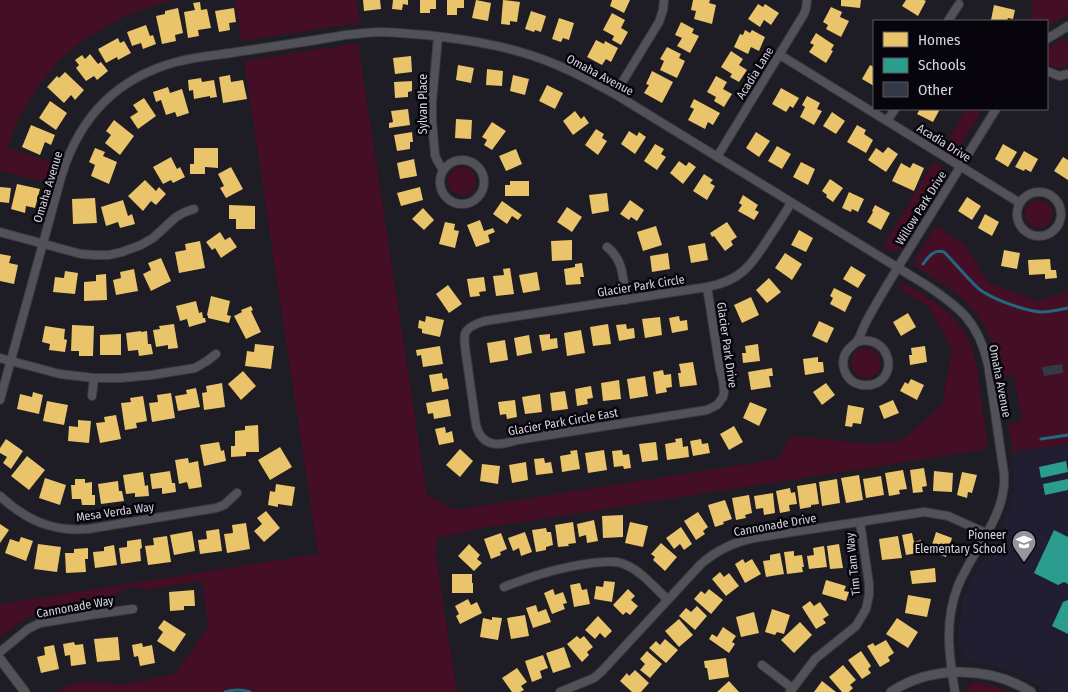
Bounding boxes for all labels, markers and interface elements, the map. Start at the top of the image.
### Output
legend [873,20,1048,110]
text: Homes [918,31,960,49]
street label: Acadia Lane [734,44,777,102]
street label: Omaha Avenue [564,52,636,99]
text: Schools [918,56,966,74]
street label: Sylvan Place [416,74,430,134]
text: Other [918,81,954,99]
street label: Acadia Drive [915,121,974,165]
street label: Omaha Avenue [31,150,65,224]
street label: Willow Park Drive [893,168,949,248]
street label: Glacier Park Circle [596,272,686,300]
street label: Glacier Park Drive [714,301,740,389]
street label: Omaha Avenue [986,343,1014,419]
street label: Glacier Park Circle East [507,405,619,439]
street label: Mesa Verda Way [75,500,156,524]
street label: Cannonade Drive [733,511,817,539]
place label: Pioneer Elementary School [915,528,1007,556]
school or university icon: Pioneer Elementary School [1011,529,1037,563]
street label: Tim Tam Way [843,531,863,596]
street label: Cannonade Way [35,593,115,621]

